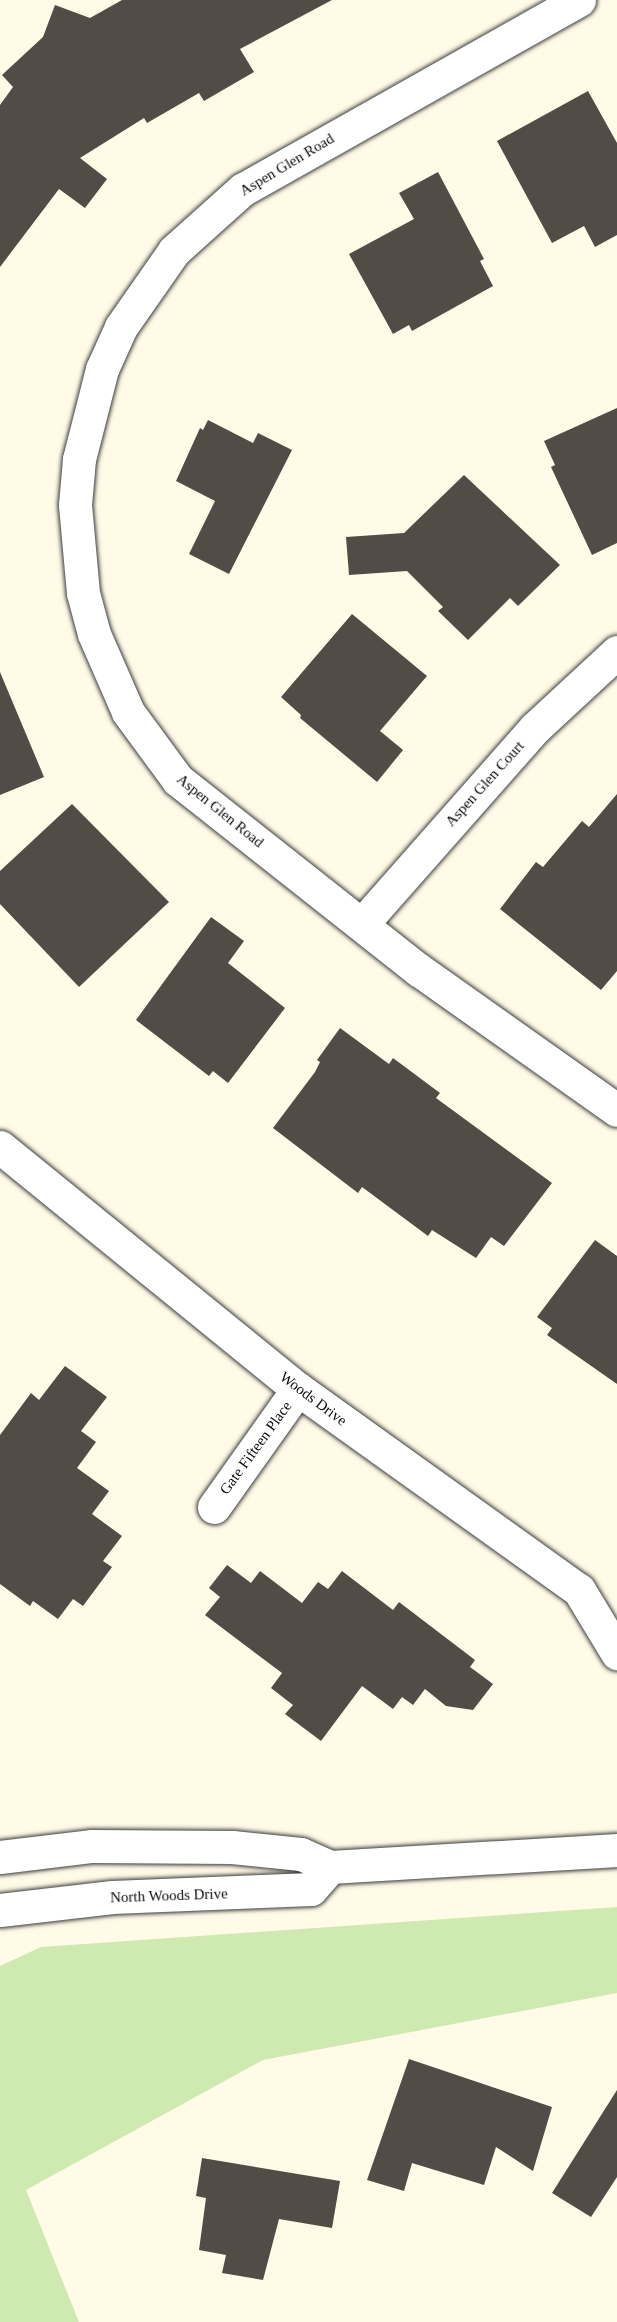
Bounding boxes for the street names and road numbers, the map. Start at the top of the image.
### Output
street label: Aspen Glen Road [237,130,337,200]
street label: Aspen Glen Court [442,737,528,831]
street label: Aspen Glen Road [173,770,267,852]
street label: Woods Drive [276,1368,350,1430]
street label: Gate Fifteen Place [216,1398,296,1498]
street label: North Woods Drive [110,1885,228,1907]

